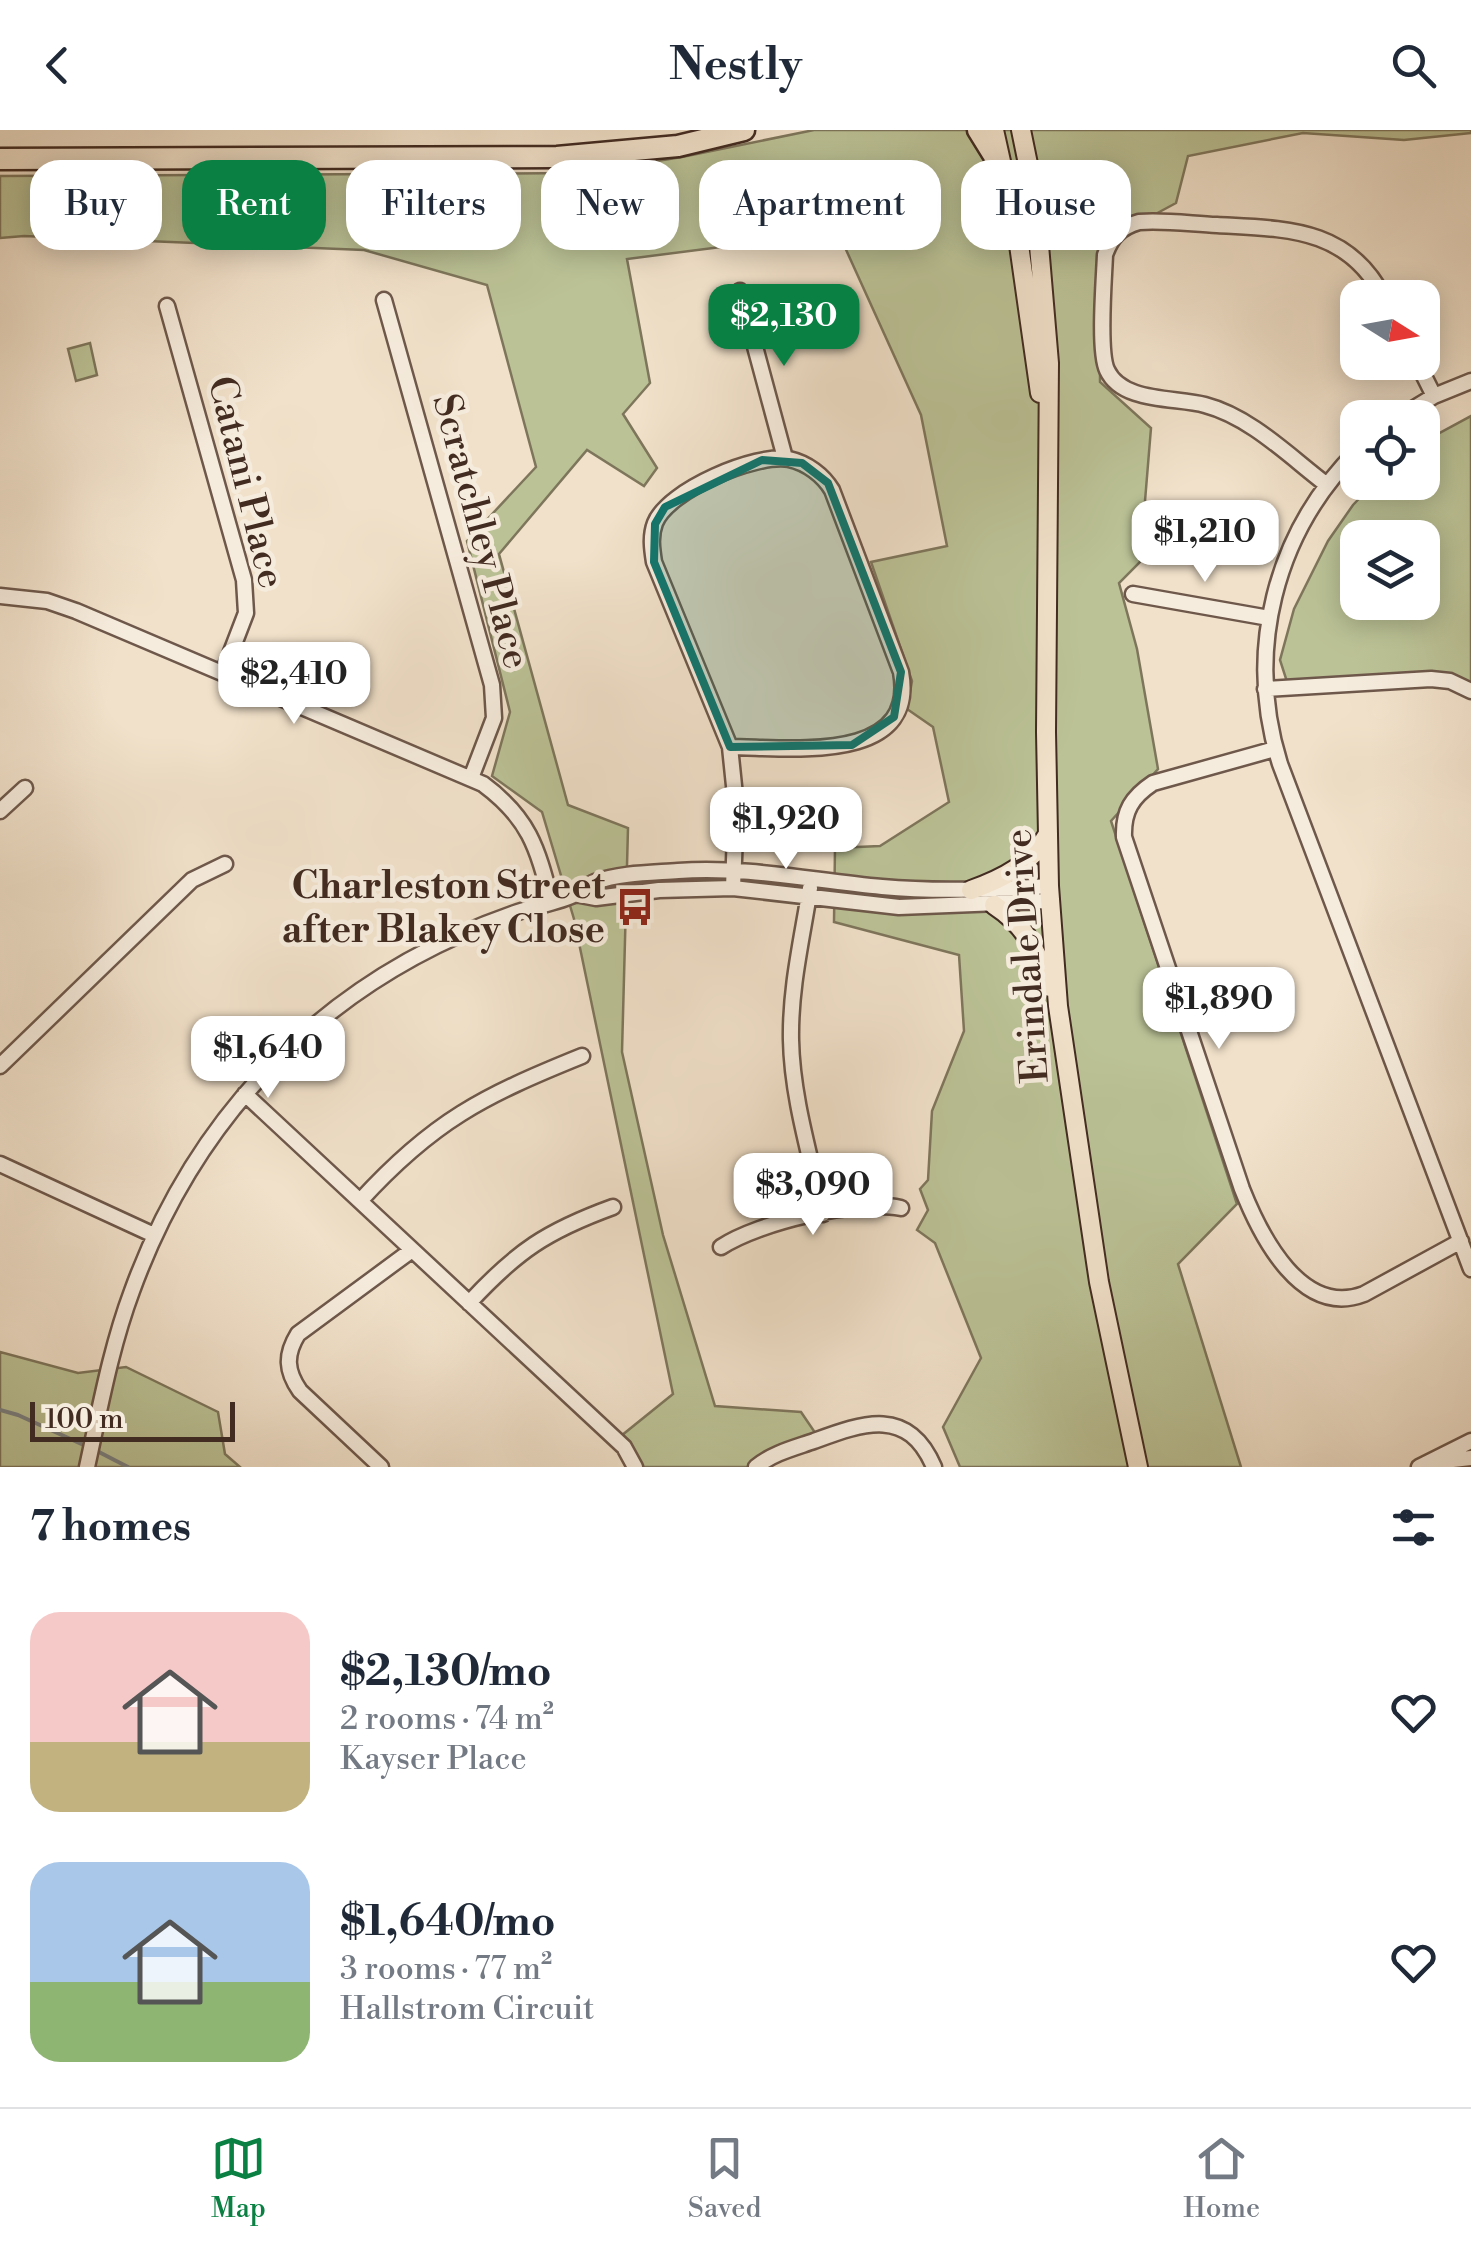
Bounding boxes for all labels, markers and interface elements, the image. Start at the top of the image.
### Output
text: Nestly [669,37,802,94]
icon: back [30,38,85,93]
icon: search [1386,38,1441,93]
chip: Buy [30,160,162,250]
chip: Rent [182,160,326,250]
chip: Filters [346,160,521,250]
chip: New [541,160,679,250]
chip: Apartment [699,160,941,250]
chip: House [961,160,1131,250]
north arrow [1340,280,1440,380]
map controls [1340,280,1440,620]
pin: $2,130 [703,284,865,369]
text: $2,130 [730,296,838,336]
street label: Catani Place [197,372,295,593]
street label: Scratchley Place [421,389,540,674]
button: locate [1340,400,1440,500]
pin: $1,210 [1124,500,1286,585]
text: $1,210 [1154,512,1256,552]
button: layers [1340,520,1440,620]
pin: $2,410 [213,642,375,727]
text: $2,410 [240,654,348,694]
pin: $1,920 [705,787,867,872]
text: $1,920 [732,799,840,839]
street label: Erindale Drive [995,827,1060,1084]
place label: Charleston Street after Blakey Close [282,863,606,954]
bus stop icon: Charleston Street after Blakey Close [614,886,656,928]
pin: $1,890 [1138,967,1300,1052]
text: $1,890 [1165,979,1273,1019]
pin: $1,640 [187,1016,349,1101]
text: $1,640 [213,1028,323,1068]
pin: $3,090 [732,1153,894,1238]
text: $3,090 [756,1165,870,1205]
scale bar [30,1397,235,1442]
text: 100 m [45,1402,124,1437]
icon: filters [1386,1500,1441,1555]
text: 7 homes [30,1501,191,1554]
text: $2,130/mo [340,1646,552,1699]
icon: home [110,1652,230,1772]
icon: heart [1386,1685,1441,1740]
text: 2 rooms · 74 m² [340,1699,554,1739]
text: Kayser Place [340,1739,527,1779]
text: $1,640/mo [340,1896,555,1949]
icon: home [110,1902,230,2022]
icon: heart [1386,1935,1441,1990]
text: 3 rooms · 77 m² [340,1949,552,1989]
text: Hallstrom Circuit [340,1989,594,2029]
tab: Map [211,2131,266,2226]
tab: Saved [688,2131,761,2226]
tab: Home [1183,2131,1260,2226]

